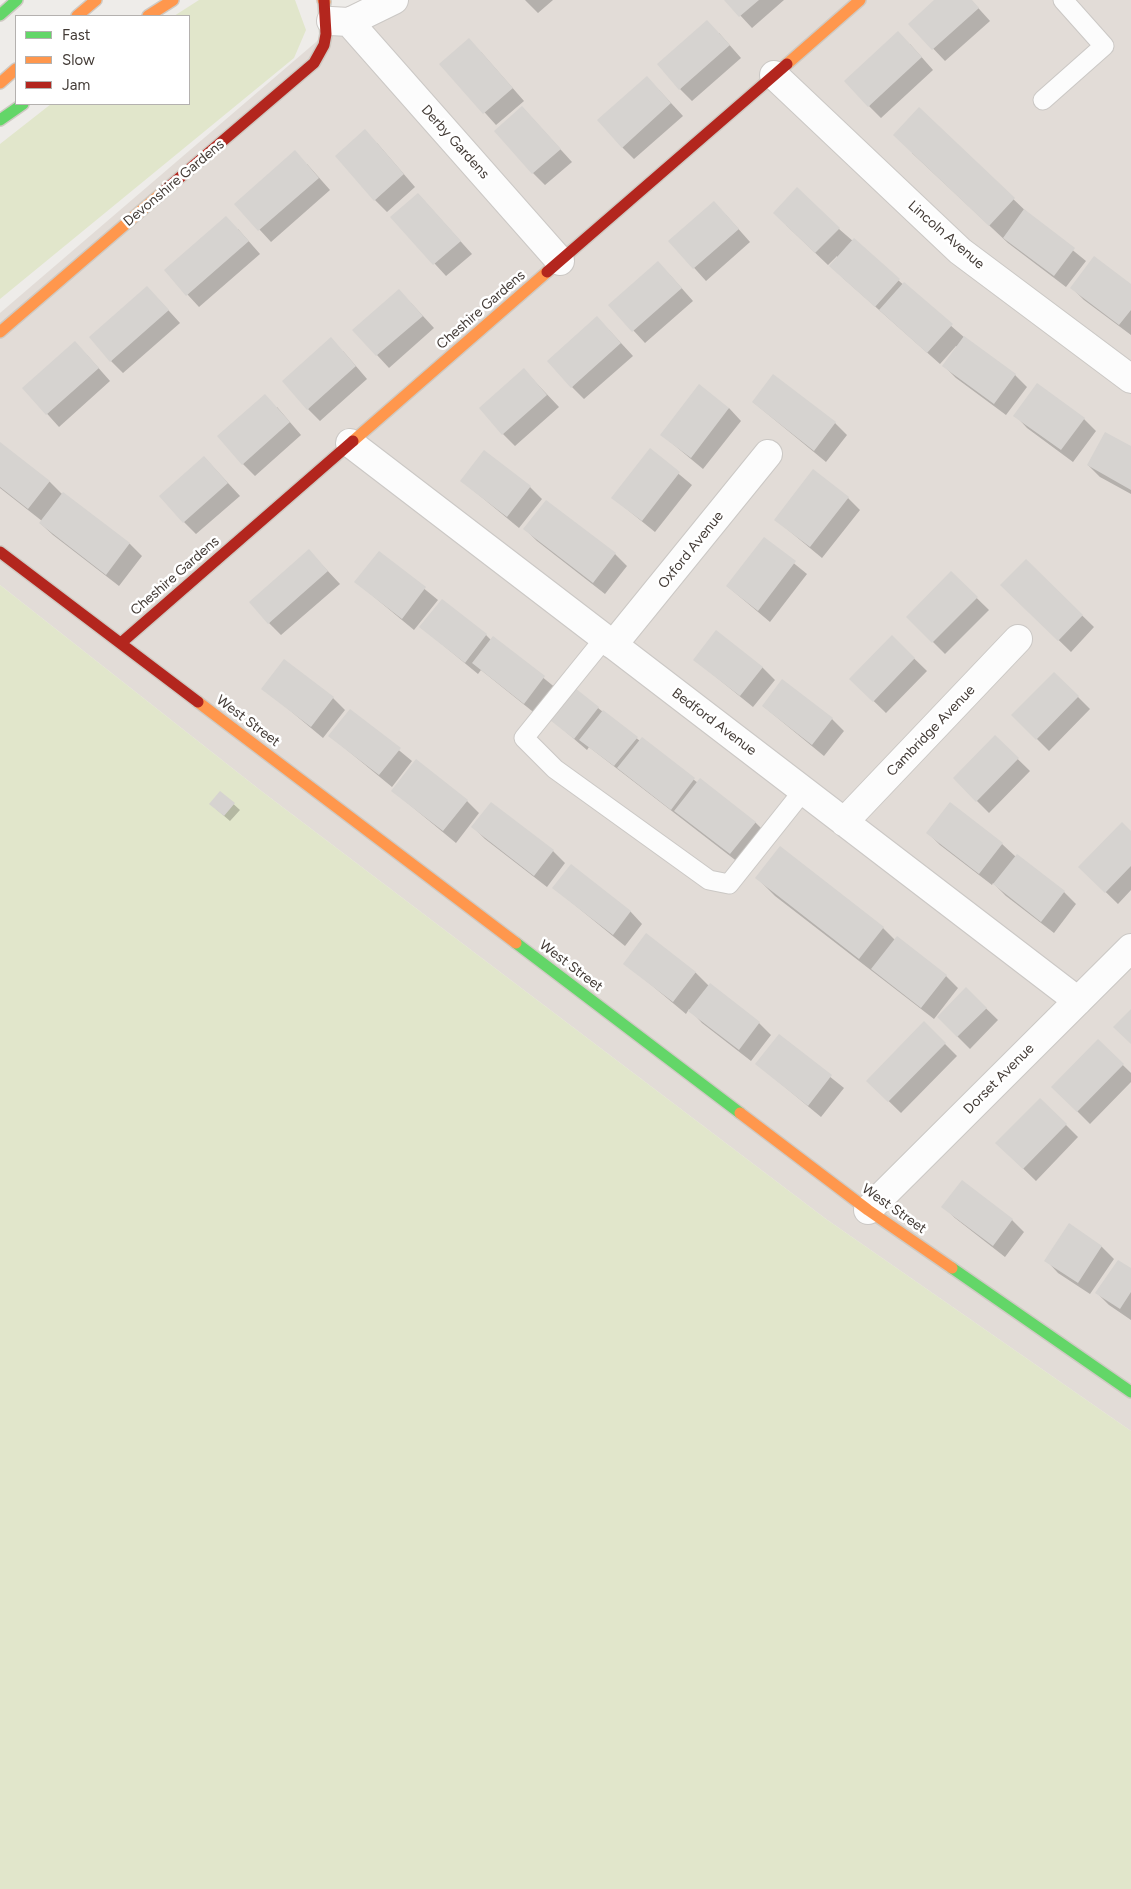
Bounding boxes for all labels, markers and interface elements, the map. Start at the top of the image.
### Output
legend [15,15,190,105]
text: Fast [62,26,90,44]
text: Slow [62,51,95,69]
text: Jam [62,76,90,94]
street label: Derby Gardens [417,102,493,182]
street label: Devonshire Gardens [120,136,228,230]
street label: Lincoln Avenue [904,197,988,273]
street label: Cheshire Gardens [433,267,529,353]
street label: Oxford Avenue [655,508,727,592]
street label: Cheshire Gardens [127,533,223,619]
street label: Cambridge Avenue [883,682,979,780]
street label: Bedford Avenue [668,685,760,759]
street label: West Street [213,692,283,750]
street label: West Street [536,937,606,995]
street label: Dorset Avenue [960,1040,1038,1118]
street label: West Street [858,1181,930,1237]

